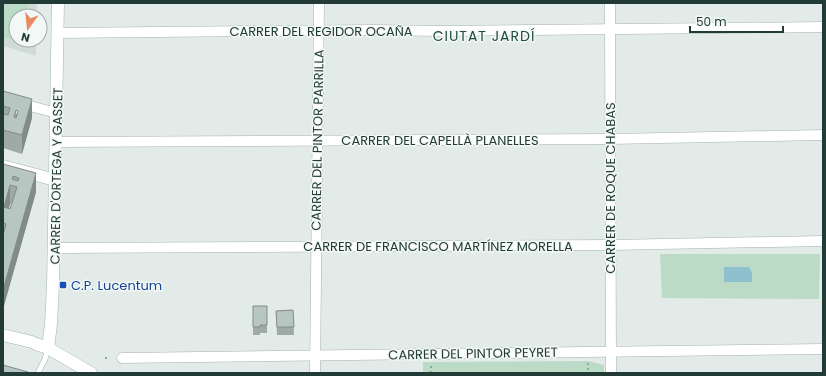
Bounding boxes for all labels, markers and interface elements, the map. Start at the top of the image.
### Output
north arrow [8,8,48,48]
scale bar [690,8,783,34]
text: 50 m [696,13,727,30]
street label: CARRER DEL REGIDOR OCAÑA [229,22,413,41]
district label: CIUTAT JARDÍ [433,26,535,46]
text: N [19,29,31,46]
street label: CARRER DEL PINTOR PARRILLA [306,49,329,231]
street label: CARRER D'ORTEGA Y GASSET [45,87,68,265]
street label: CARRER DE ROQUE CHABAS [601,102,620,274]
street label: CARRER DEL CAPELLÀ PLANELLES [341,131,539,150]
street label: CARRER DE FRANCISCO MARTÍNEZ MORELLA [303,237,573,256]
place label: C.P. Lucentum [71,276,162,295]
marker: C.P. Lucentum [58,280,68,290]
street label: CARRER DEL PINTOR PEYRET [388,343,558,364]

